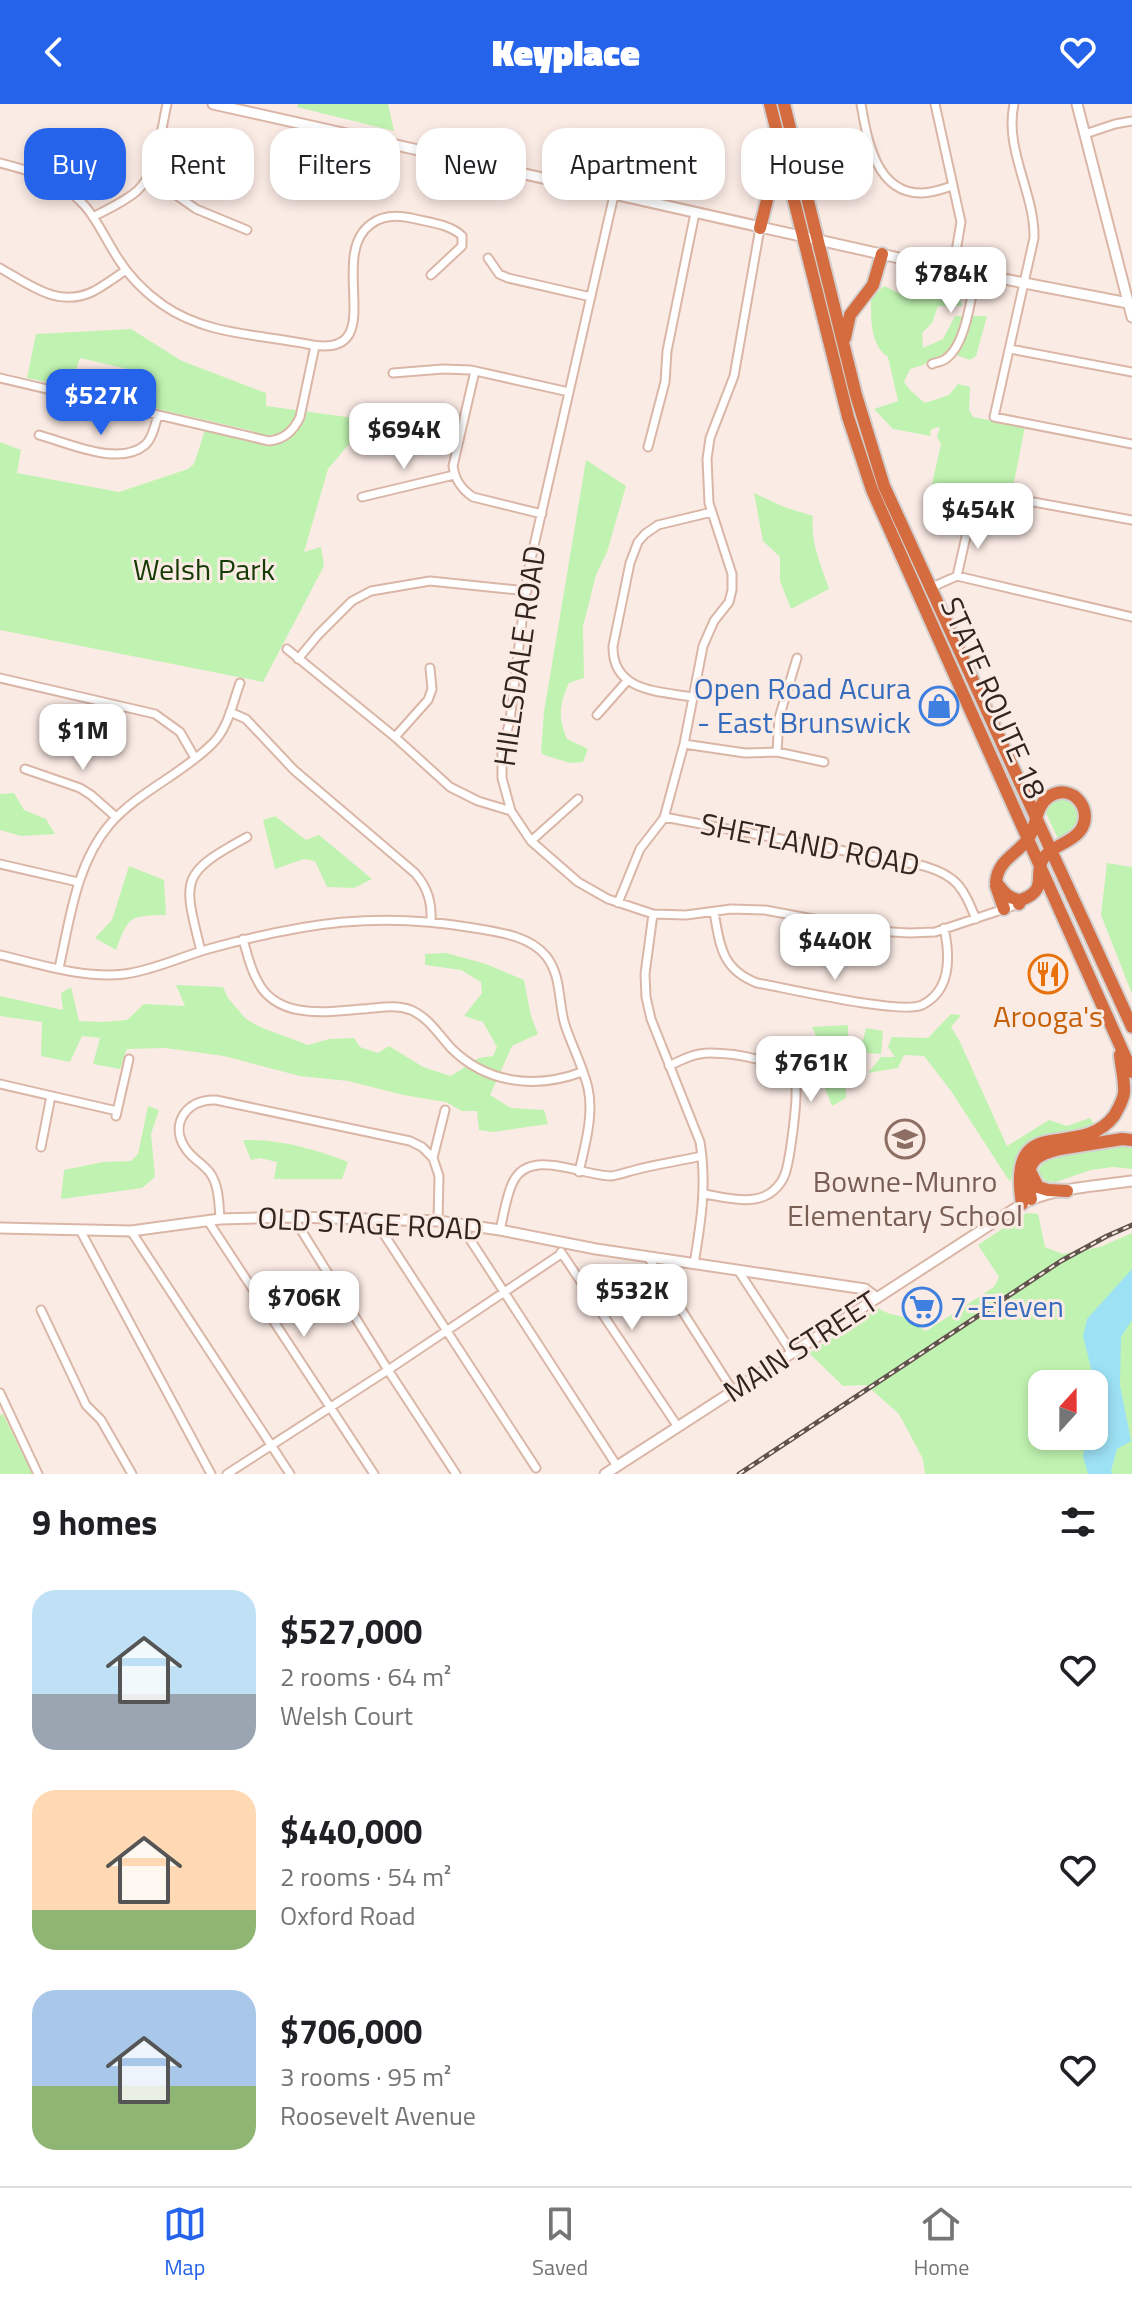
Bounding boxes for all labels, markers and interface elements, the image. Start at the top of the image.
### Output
text: Keyplace [492,25,640,80]
icon: back [32,30,76,74]
icon: heart [1056,30,1100,74]
chip: Buy [24,128,126,200]
chip: Rent [142,128,254,200]
chip: Filters [270,128,400,200]
chip: New [416,128,526,200]
chip: Apartment [542,128,725,200]
chip: House [741,128,873,200]
pin: $784K [895,247,1007,315]
text: $784K [914,253,988,292]
pin: $527K [45,369,157,437]
text: $527K [64,375,138,414]
pin: $694K [348,403,460,471]
text: $694K [367,409,441,448]
pin: $454K [922,483,1034,551]
text: $454K [941,489,1015,528]
street label: HILLSDALE ROAD [481,543,557,769]
park label: Welsh Park [133,546,275,592]
street label: STATE ROUTE 18 [929,589,1059,806]
place label: Open Road Acura - East Brunswick [694,665,911,745]
shop icon: Open Road Acura - East Brunswick [918,685,960,727]
pin: $1M [44,704,122,772]
text: $1M [57,710,109,749]
street label: SHETLAND ROAD [697,800,924,888]
pin: $440K [779,914,891,982]
text: $440K [798,920,872,959]
restaurant icon: Arooga's [1027,953,1069,995]
place label: Arooga's [993,993,1103,1039]
pin: $761K [755,1036,867,1104]
text: $761K [774,1042,848,1081]
school or university icon: Bowne-Munro Elementary School [884,1118,926,1160]
place label: Bowne-Munro Elementary School [787,1158,1023,1238]
street label: OLD STAGE ROAD [256,1194,484,1252]
pin: $532K [576,1264,688,1332]
text: $532K [595,1270,669,1309]
pin: $706K [248,1271,360,1339]
text: $706K [267,1277,341,1316]
street label: MAIN STREET [714,1279,887,1414]
place label: 7-Eleven [950,1283,1064,1329]
supermarket icon: 7-Eleven [901,1286,943,1328]
north arrow [1028,1370,1108,1450]
map controls [1028,1370,1108,1450]
text: 9 homes [32,1496,157,1548]
icon: filters [1056,1500,1100,1544]
text: $527,000 [280,1605,422,1657]
icon: home [96,1622,192,1718]
icon: heart [1056,1648,1100,1692]
text: 2 rooms · 64 m² [280,1657,451,1696]
text: Welsh Court [280,1696,413,1735]
text: $440,000 [280,1805,422,1857]
icon: home [96,1822,192,1918]
icon: heart [1056,1848,1100,1892]
text: 2 rooms · 54 m² [280,1857,451,1896]
text: Oxford Road [280,1896,415,1935]
text: $706,000 [280,2005,422,2057]
icon: home [96,2022,192,2118]
icon: heart [1056,2048,1100,2092]
text: 3 rooms · 95 m² [280,2057,451,2096]
text: Roosevelt Avenue [280,2096,476,2135]
tab: Map [163,2202,207,2284]
tab: Saved [532,2202,588,2284]
tab: Home [913,2202,969,2284]

